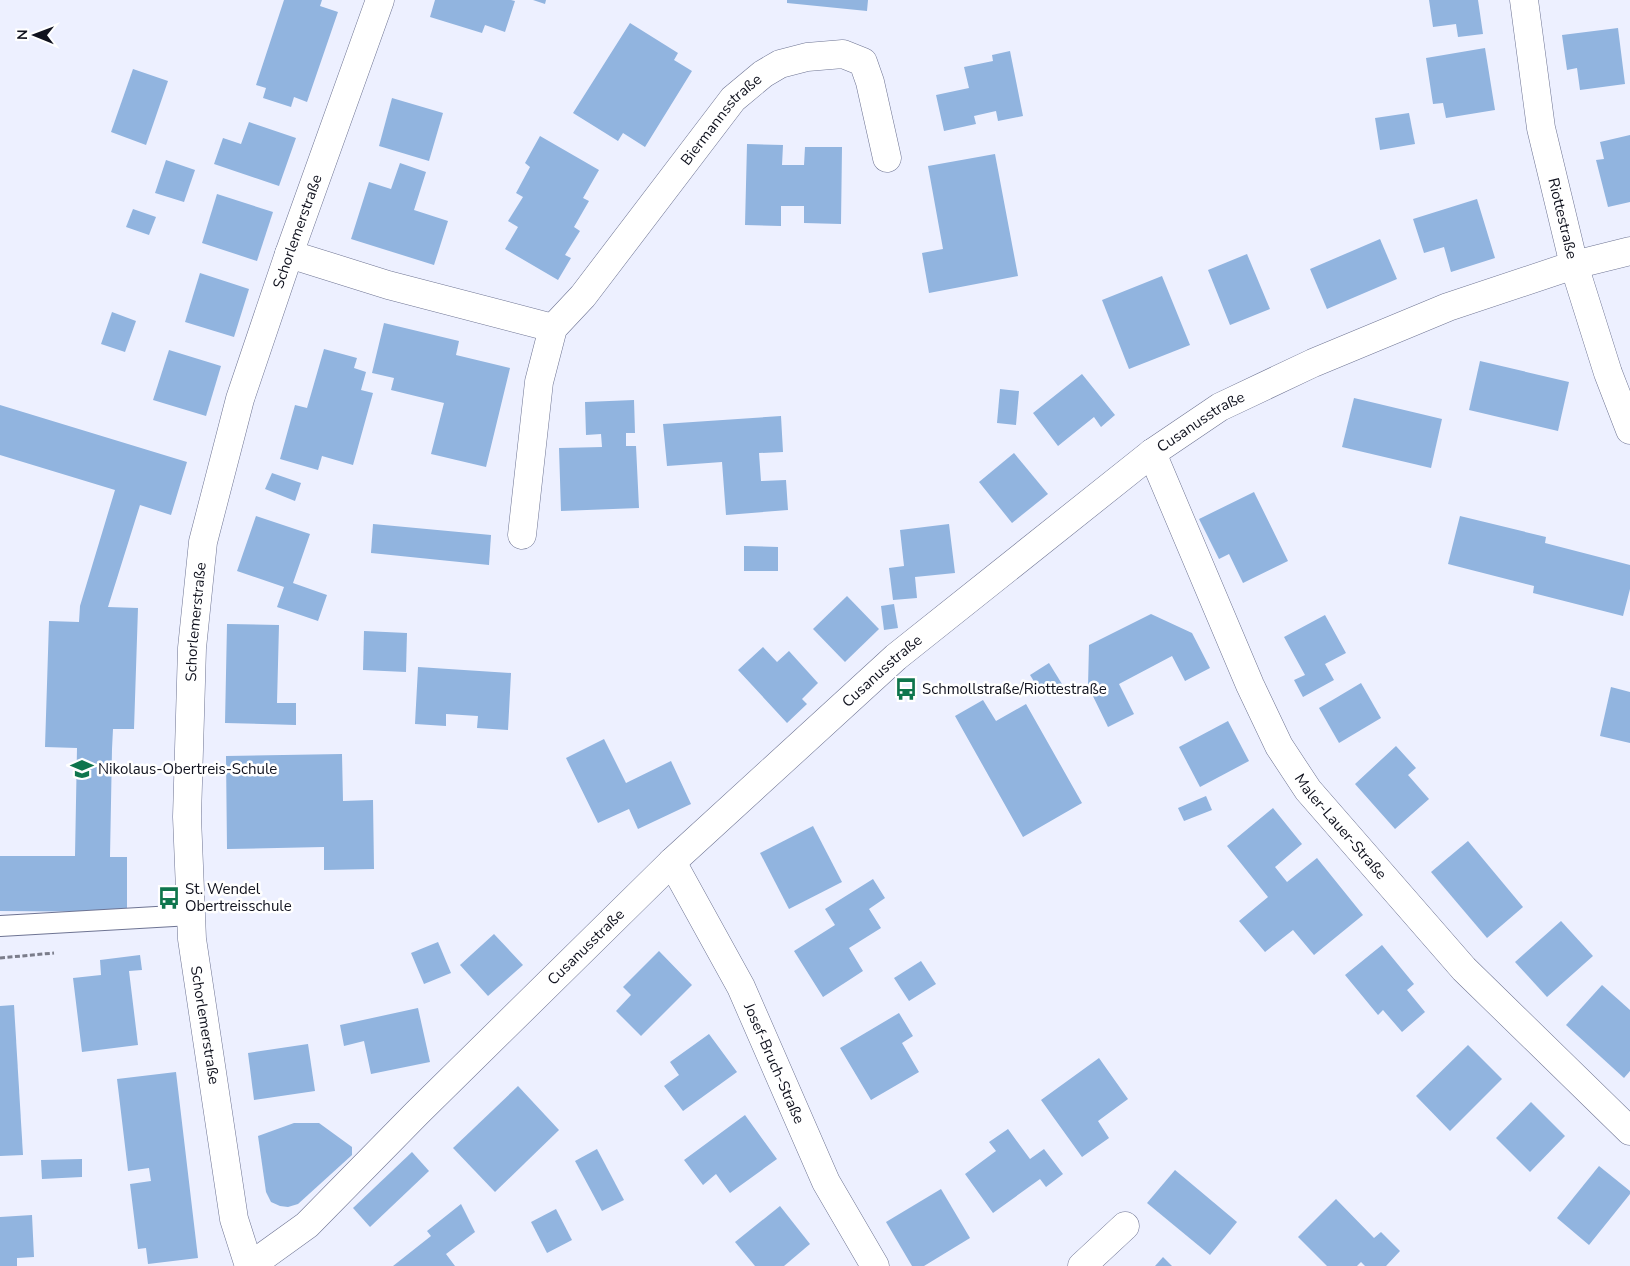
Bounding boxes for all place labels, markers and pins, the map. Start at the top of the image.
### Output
bus stop icon: Schmollstraße/Riottestraße [893,676,919,702]
place label: Schmollstraße/Riottestraße [922,679,1107,699]
school or university icon: Nikolaus-Obertreis-Schule [69,756,95,782]
place label: Nikolaus-Obertreis-Schule [98,759,277,779]
place label: St. Wendel Obertreisschule [185,879,292,916]
bus stop icon: St. Wendel Obertreisschule [156,885,182,911]

